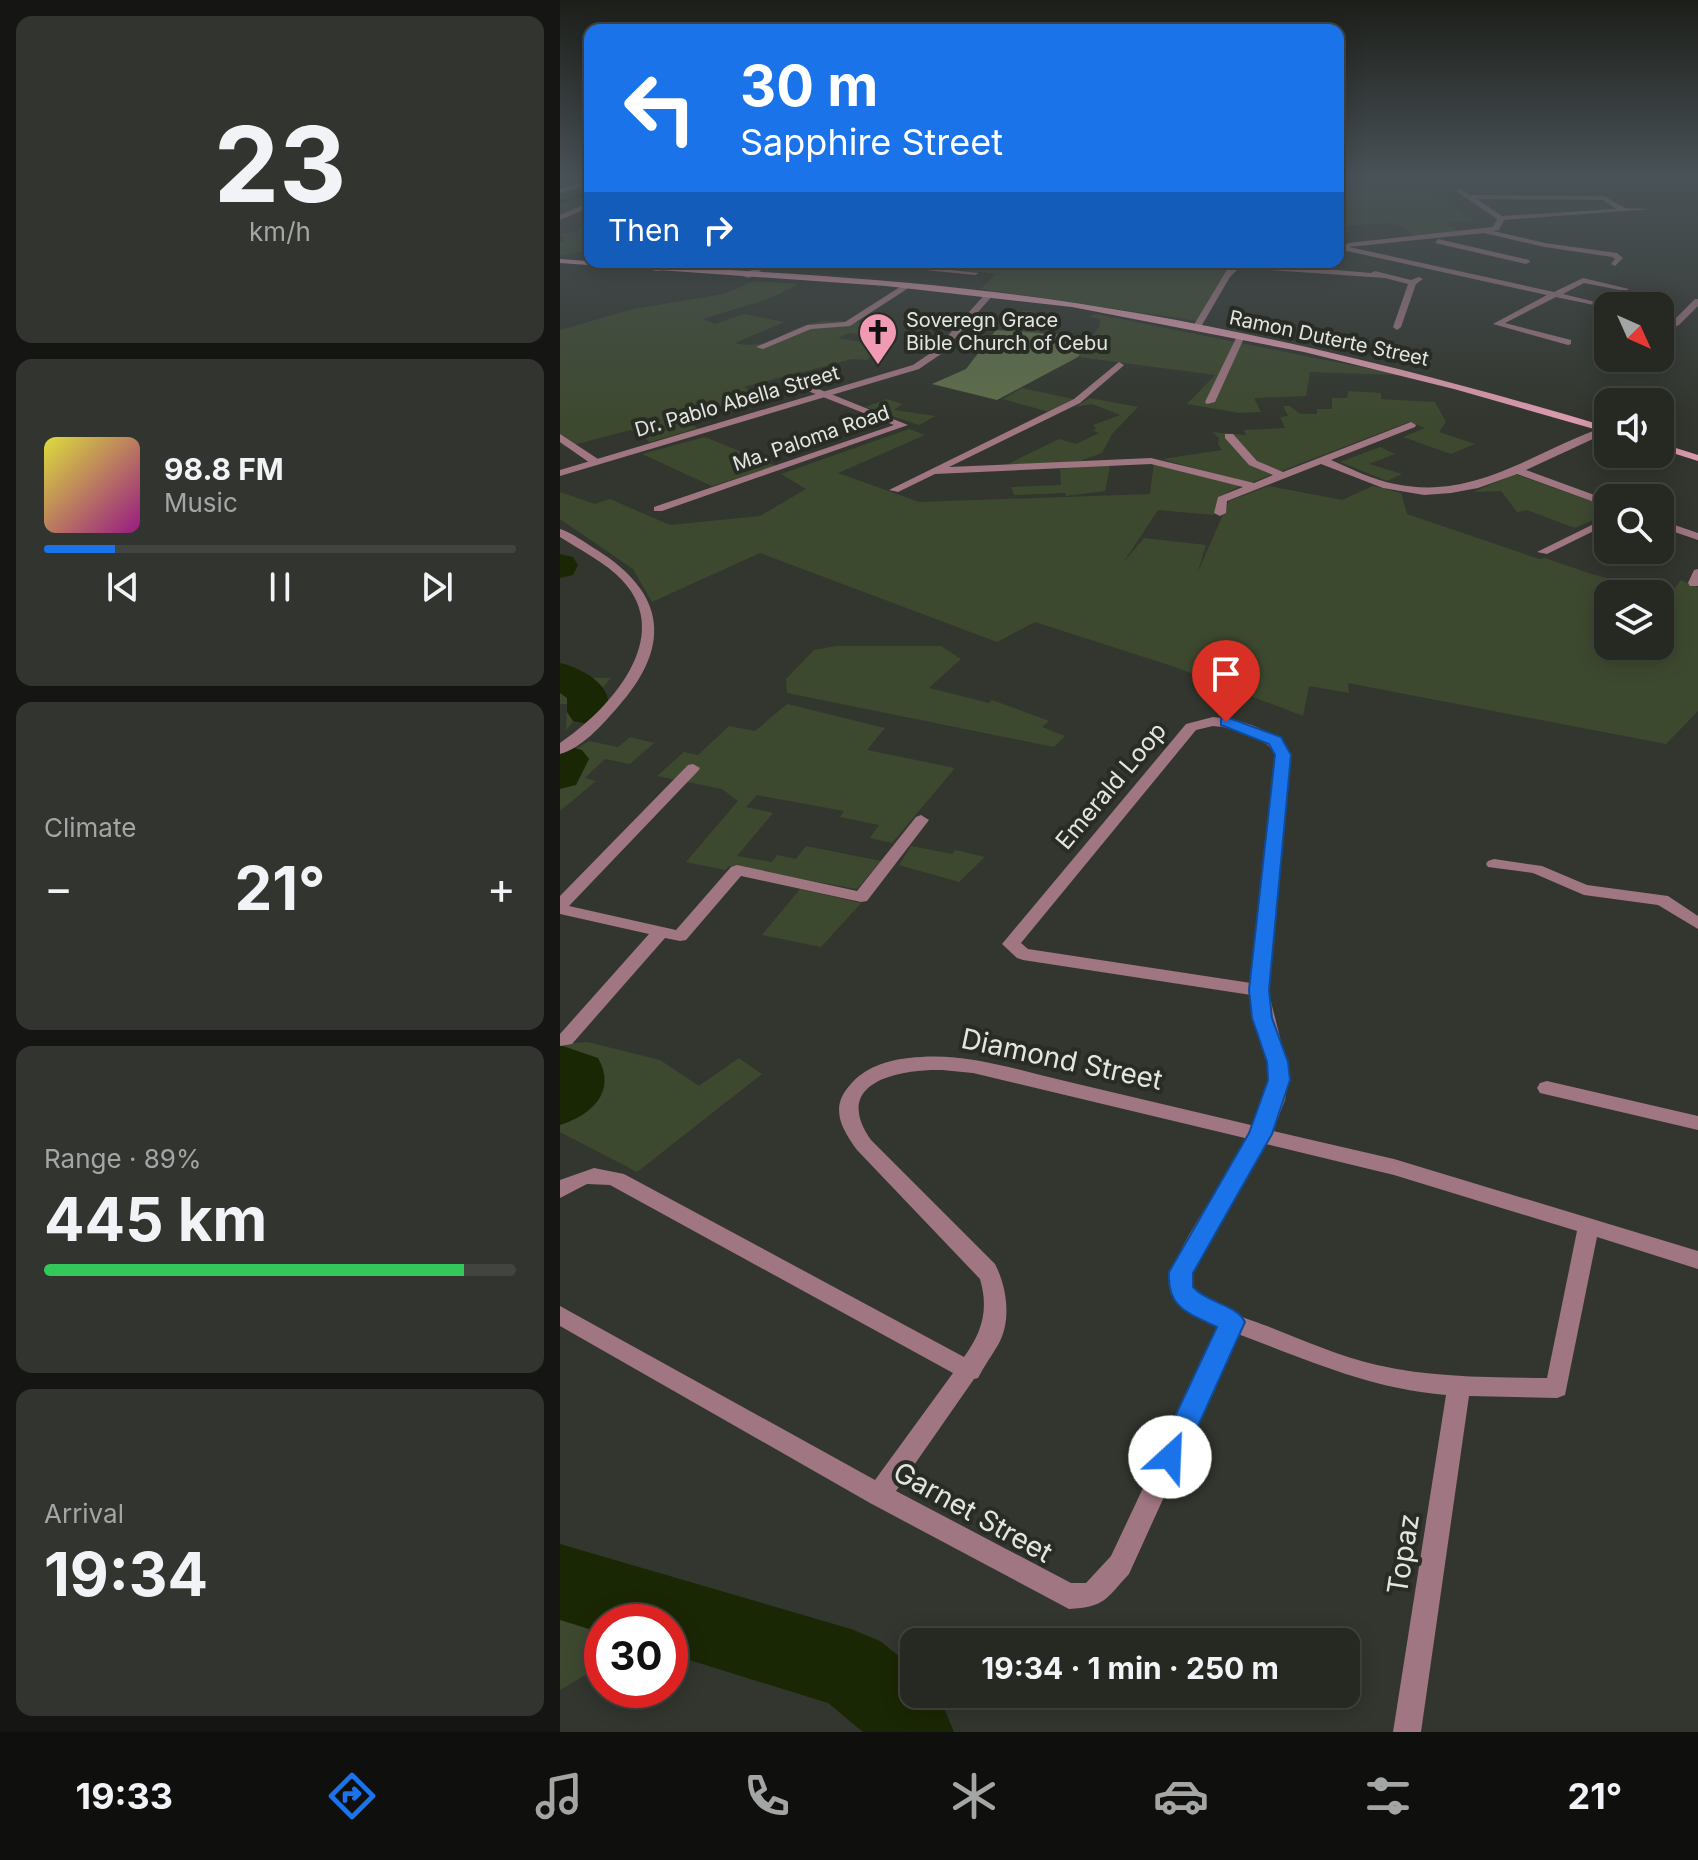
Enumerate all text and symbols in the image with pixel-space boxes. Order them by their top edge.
text: 30 m [740,52,878,120]
icon: left [608,56,712,160]
text: 23 [214,101,346,227]
text: Sapphire Street [740,120,1003,164]
icon: right [696,208,740,252]
text: Then [608,212,680,248]
text: km/h [249,216,311,247]
north arrow [1594,292,1674,372]
map controls [1594,292,1674,660]
street label: Ramon Duterte Street [1227,305,1431,371]
place label: Soveregn Grace Bible Church of Cebu [906,308,1108,355]
church icon: Soveregn Grace Bible Church of Cebu [857,311,899,366]
street label: Dr. Pablo Abella Street [632,360,842,442]
button: sound [1594,388,1674,468]
street label: Ma. Paloma Road [729,400,893,476]
text: 98.8 FM [164,451,284,487]
button: search [1594,484,1674,564]
text: Music [164,487,238,518]
icon: previous [101,565,145,609]
icon: pause [258,565,302,609]
icon: next [415,565,459,609]
button: layers [1594,580,1674,660]
pin [1192,640,1260,722]
icon: arrive [1204,652,1248,696]
street label: Emerald Loop [1049,717,1172,855]
text: Climate [44,812,136,843]
text: 21° [234,852,326,924]
text: − [44,861,73,915]
text: + [487,861,516,915]
street label: Diamond Street [958,1021,1166,1097]
text: Range · 89% [44,1143,202,1174]
text: 445 km [44,1183,267,1255]
position arrow [1128,1415,1212,1499]
street label: Garnet Street [888,1454,1058,1570]
text: Arrival [44,1498,124,1529]
street label: Topaz [1380,1511,1426,1597]
text: 19:34 [44,1538,208,1610]
speed limit sign: 30 [584,1604,688,1708]
text: 19:34 · 1 min · 250 m [981,1650,1279,1686]
icon: directions [324,1768,380,1824]
icon: music [531,1768,587,1824]
icon: phone [739,1768,795,1824]
icon: climate [946,1768,1002,1824]
icon: car [1153,1768,1209,1824]
icon: filters [1360,1768,1416,1824]
text: 19:33 [76,1774,173,1818]
text: 21° [1568,1774,1622,1818]

